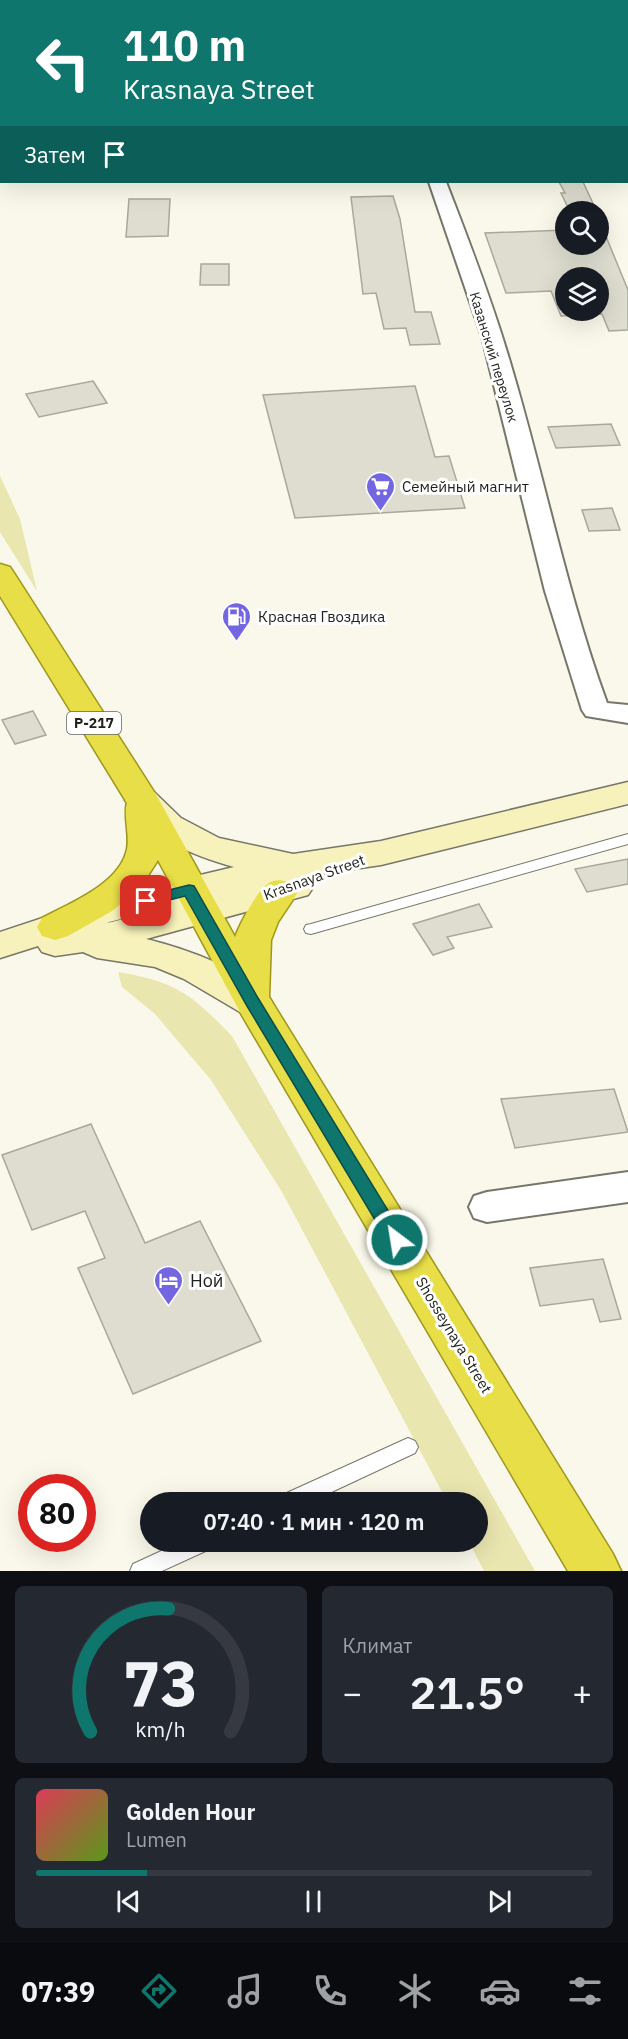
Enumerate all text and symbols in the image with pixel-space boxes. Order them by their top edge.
text: 110 m [123,18,246,73]
icon: left [24,24,102,102]
text: Krasnaya Street [123,71,315,106]
icon: arrive [98,138,131,171]
text: Затем [24,140,86,169]
map controls [555,201,609,321]
button: search [555,201,609,255]
button: layers [555,267,609,321]
street label: Казанский переулок [466,290,523,425]
supermarket icon: Семейный магнит [365,470,397,512]
place label: Семейный магнит [402,477,529,496]
fuel station icon: Красная Гвоздика [221,600,253,642]
place label: Красная Гвоздика [258,607,385,626]
road number: Р-217 [67,712,121,734]
street label: Krasnaya Street [261,850,367,904]
pin [120,875,171,926]
icon: arrive [129,884,162,917]
position arrow [365,1208,429,1272]
hotel icon: Ной [153,1264,185,1306]
place label: Ной [190,1269,223,1292]
street label: Shosseynaya Street [412,1273,496,1397]
speed limit sign: 80 [18,1474,96,1552]
text: 07:40 · 1 мин · 120 m [203,1507,425,1536]
text: Климат [343,1632,413,1659]
text: 73 [123,1642,198,1723]
text: 21.5° [409,1663,525,1721]
text: − [343,1671,362,1714]
text: + [572,1671,592,1714]
text: km/h [136,1715,186,1743]
text: Golden Hour [126,1797,255,1826]
text: Lumen [126,1826,187,1853]
icon: previous [112,1885,145,1918]
icon: pause [297,1885,330,1918]
icon: next [483,1885,516,1918]
icon: directions [138,1970,180,2012]
icon: music [224,1970,266,2012]
icon: phone [309,1970,351,2012]
icon: climate [394,1970,436,2012]
icon: car [479,1970,521,2012]
icon: filters [564,1970,606,2012]
text: 07:39 [22,1974,95,2009]

